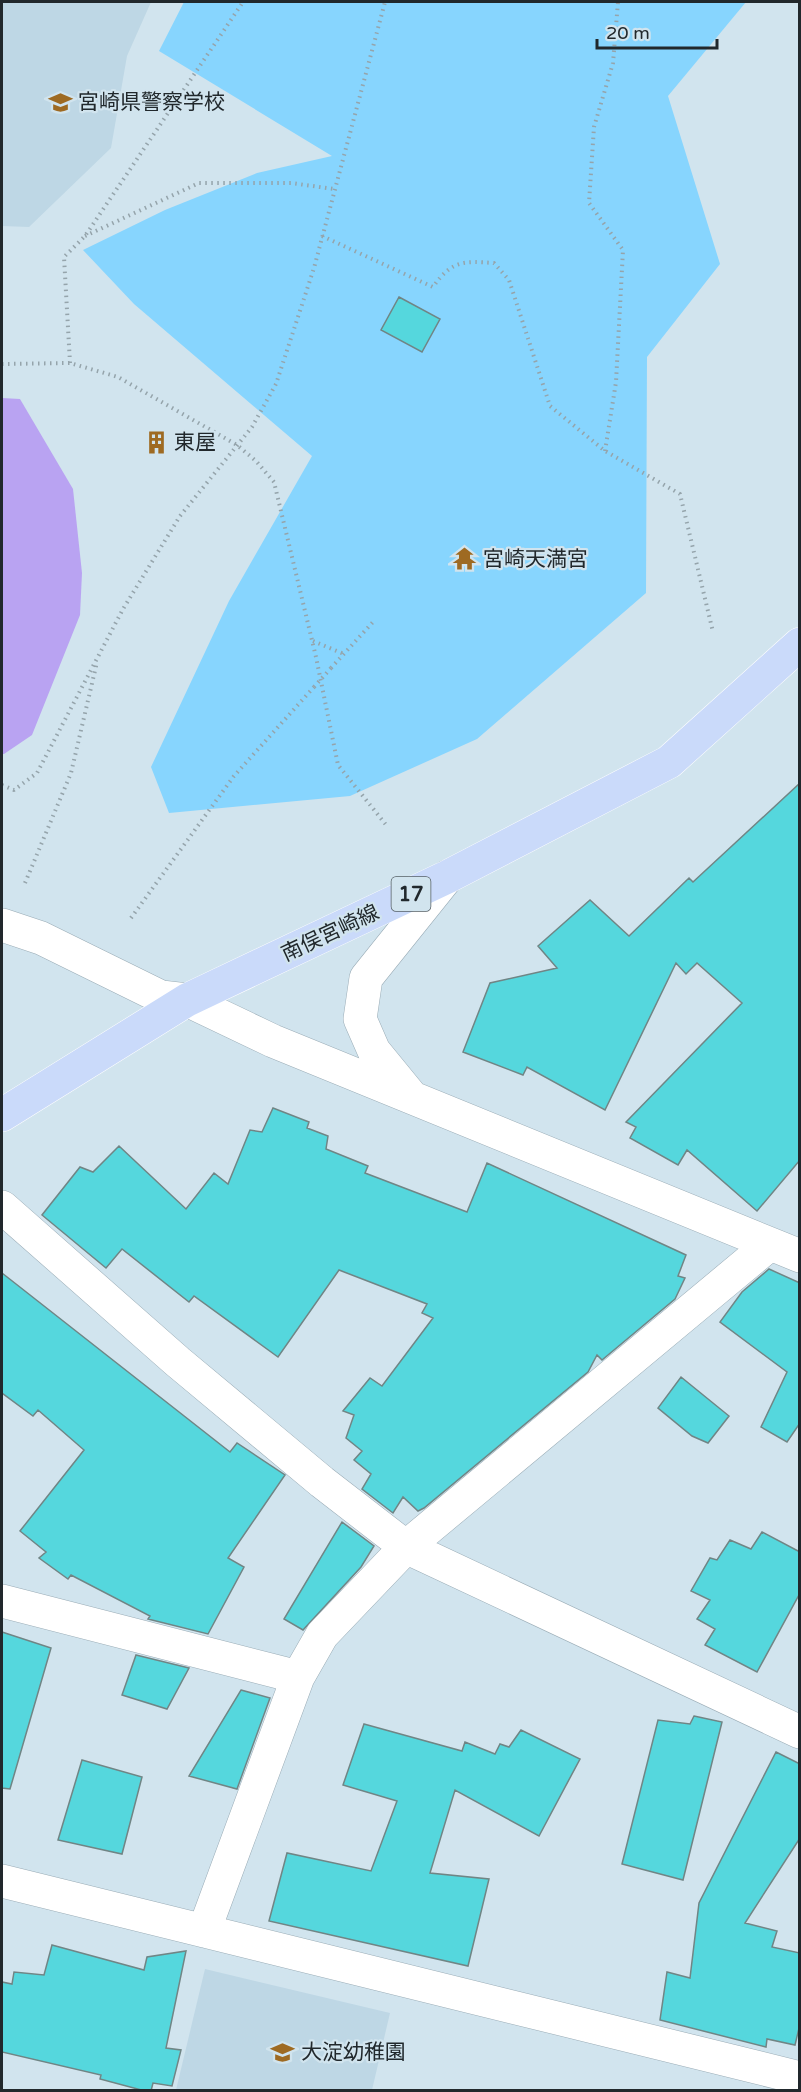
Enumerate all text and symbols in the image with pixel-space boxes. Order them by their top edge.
scale bar [597,12,717,50]
text: 20 m [606,22,650,44]
school or university icon: 宮崎県警察学校 [47,89,73,115]
place label: 宮崎県警察学校 [78,90,225,115]
building icon: 東屋 [143,429,169,455]
place label: 東屋 [174,430,216,455]
temple icon: 宮崎天満宮 [452,546,478,572]
place label: 宮崎天満宮 [483,547,588,572]
road number: 17 [392,877,430,911]
street label: 南俣宮崎線 [277,900,383,967]
school or university icon: 大淀幼稚園 [270,2039,296,2065]
place label: 大淀幼稚園 [301,2040,406,2065]

